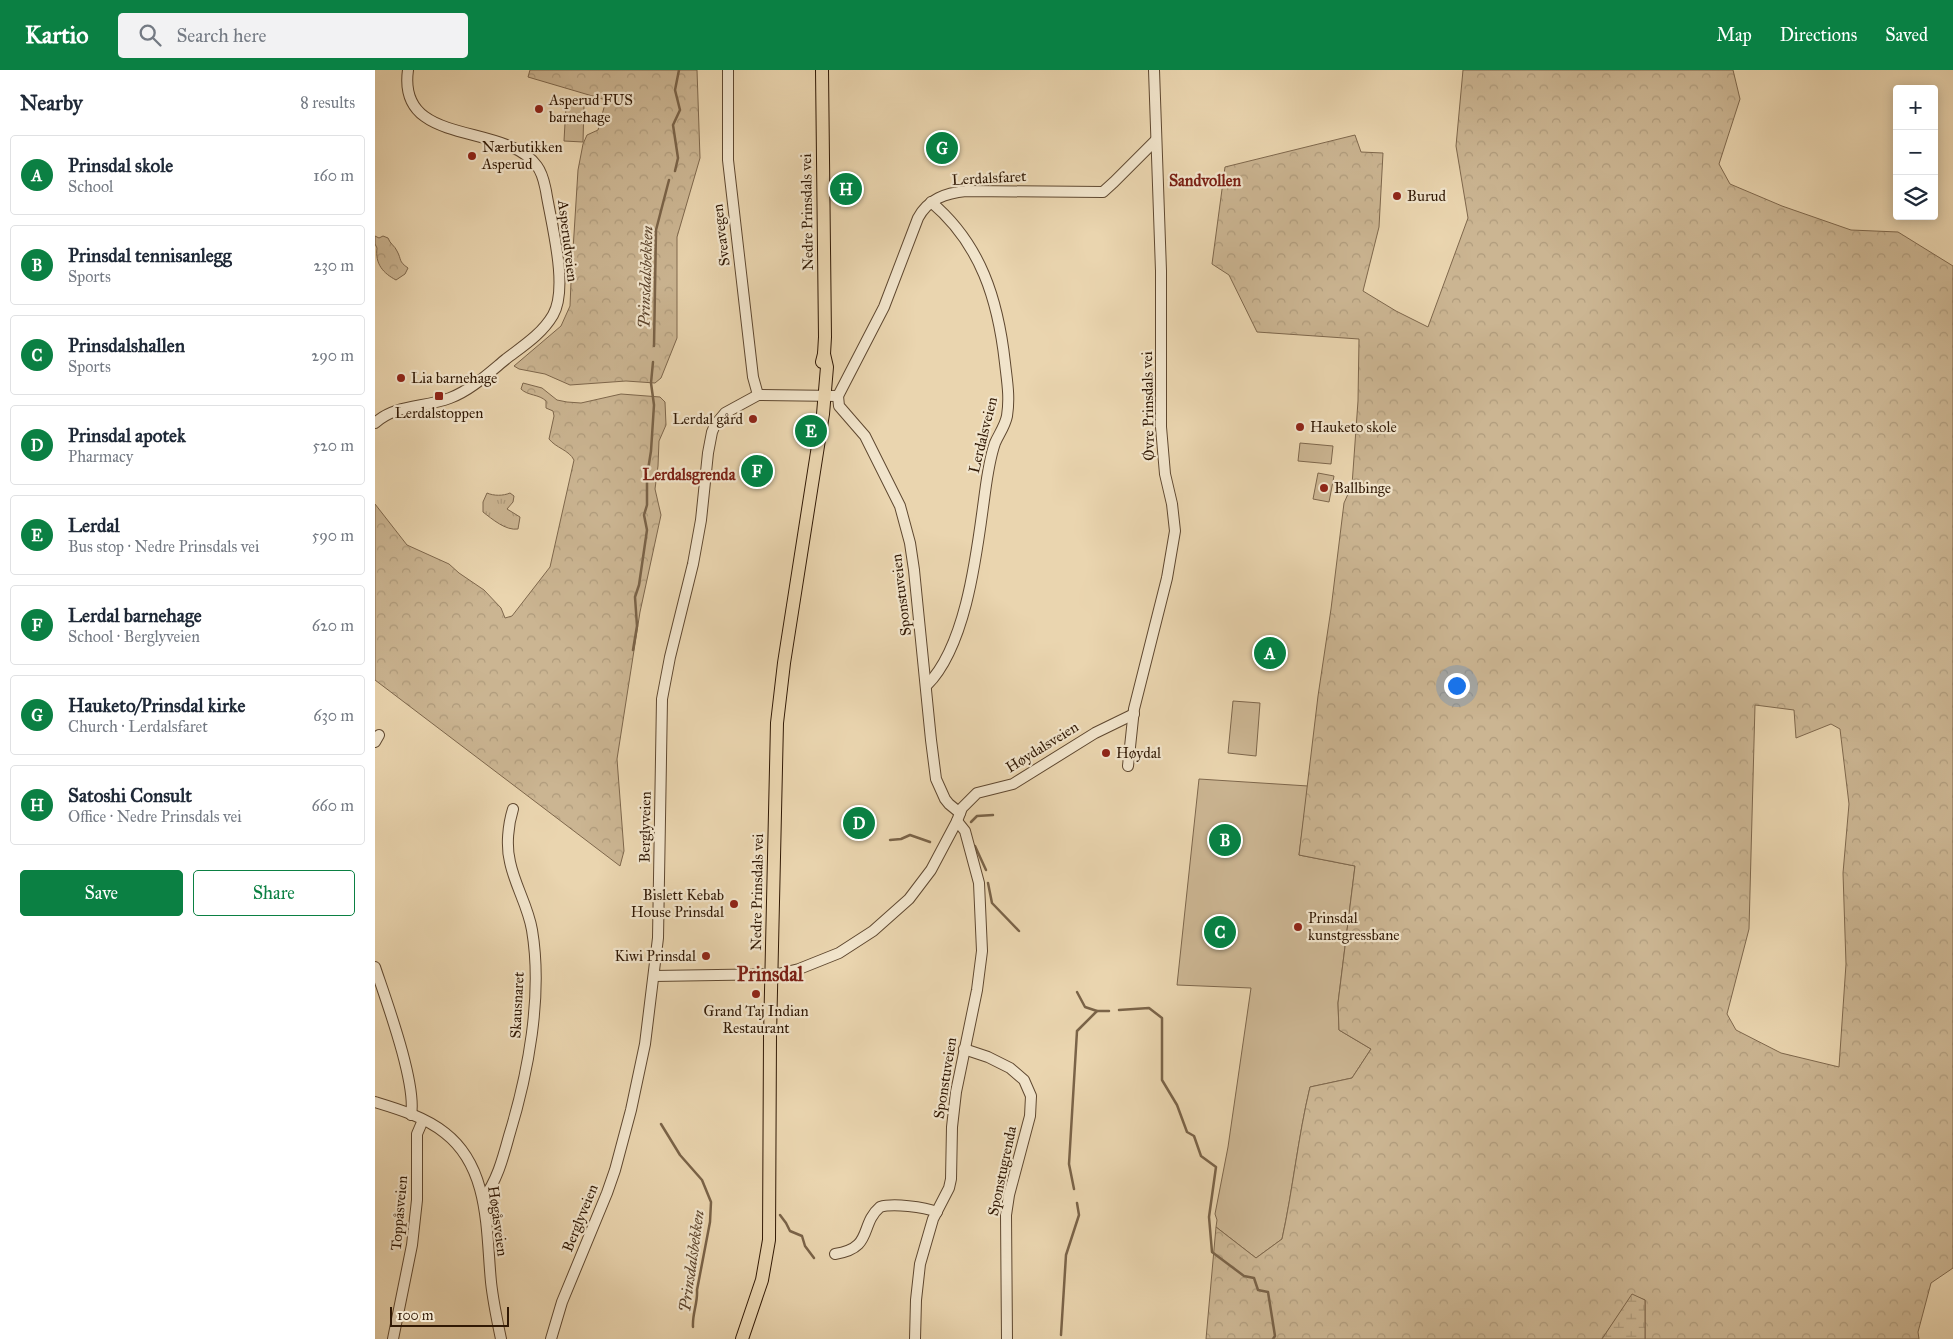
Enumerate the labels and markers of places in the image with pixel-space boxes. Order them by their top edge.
place label: Asperud FUS barnehage [548,91,633,126]
marker: Asperud FUS barnehage [533,103,545,115]
pin: G [926,129,958,167]
place label: Nærbutikken Asperud [481,138,563,173]
marker: Nærbutikken Asperud [466,150,478,162]
pin: H [830,170,862,208]
place label: Burud [1407,187,1447,205]
marker: Burud [1391,190,1403,202]
place label: Lia barnehage [411,369,497,387]
marker: Lia barnehage [395,372,407,384]
marker: Lerdalstoppen [433,390,445,402]
place label: Lerdalstoppen [395,404,483,422]
place label: Lerdal gård [673,410,743,428]
pin: E [795,412,827,450]
marker: Lerdal gård [747,413,759,425]
place label: Hauketo skole [1310,418,1397,436]
marker: Hauketo skole [1294,421,1306,433]
pin: F [741,452,773,490]
place label: Ballbinge [1334,479,1391,497]
marker: Ballbinge [1318,482,1330,494]
pin: A [1254,634,1286,672]
place label: Høydal [1116,744,1162,762]
marker: Høydal [1100,747,1112,759]
pin: D [843,804,875,842]
pin: B [1209,821,1241,859]
place label: Bislett Kebab House Prinsdal [631,886,725,921]
marker: Bislett Kebab House Prinsdal [728,898,740,910]
place label: Prinsdal kunstgressbane [1308,909,1400,944]
pin: C [1204,913,1236,951]
marker: Prinsdal kunstgressbane [1292,921,1304,933]
place label: Kiwi Prinsdal [614,947,697,965]
marker: Kiwi Prinsdal [700,950,712,962]
marker: Grand Taj Indian Restaurant [750,988,762,1000]
place label: Grand Taj Indian Restaurant [703,1002,809,1037]

